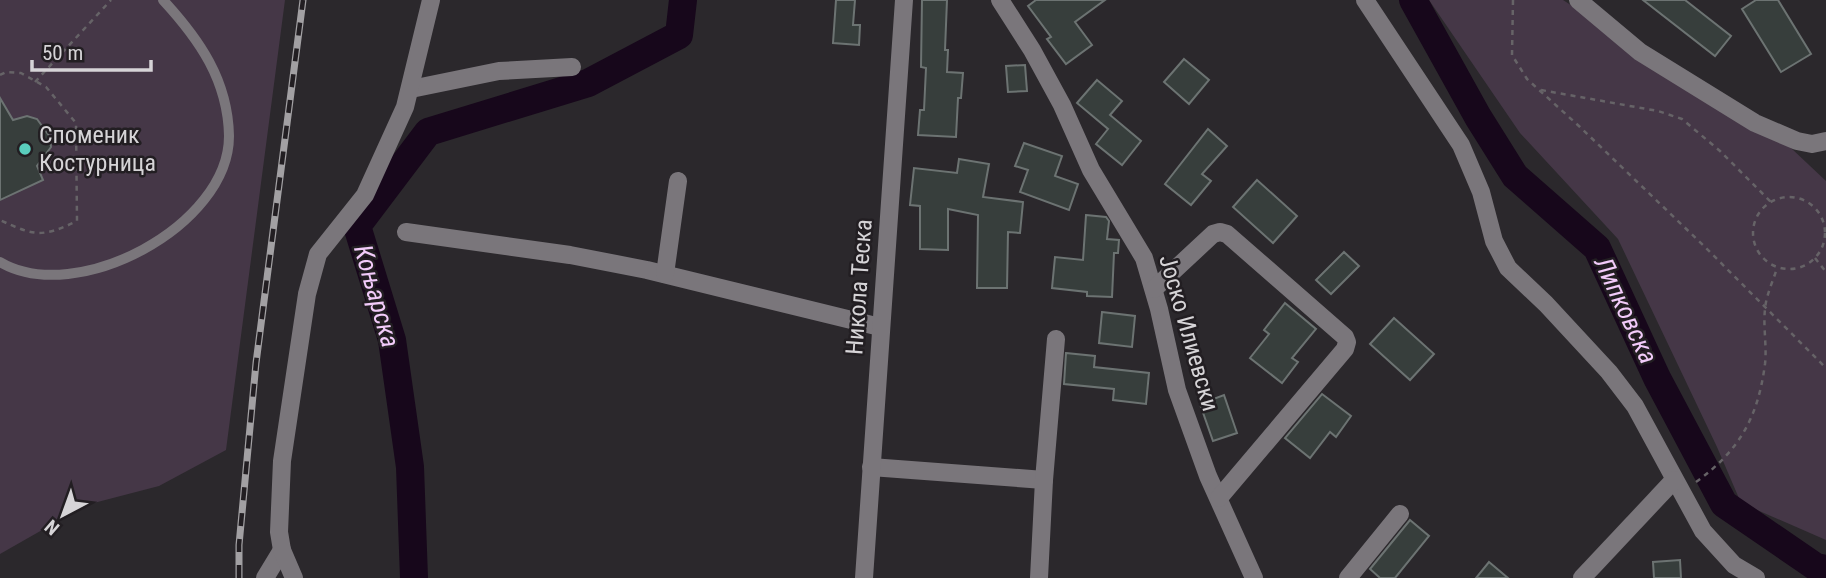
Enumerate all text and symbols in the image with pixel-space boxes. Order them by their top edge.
scale bar [32,28,150,72]
text: 50 m [42,41,83,65]
place label: Споменик Костурница [39,121,156,177]
marker: Споменик Костурница [17,141,33,157]
street label: Никола Теска [840,218,878,356]
water label: Коњарска [348,241,406,351]
water label: Липковска [1588,251,1664,368]
street label: Јоско Илиевски [1153,252,1225,414]
north arrow [28,480,98,550]
text: N [40,515,64,540]

